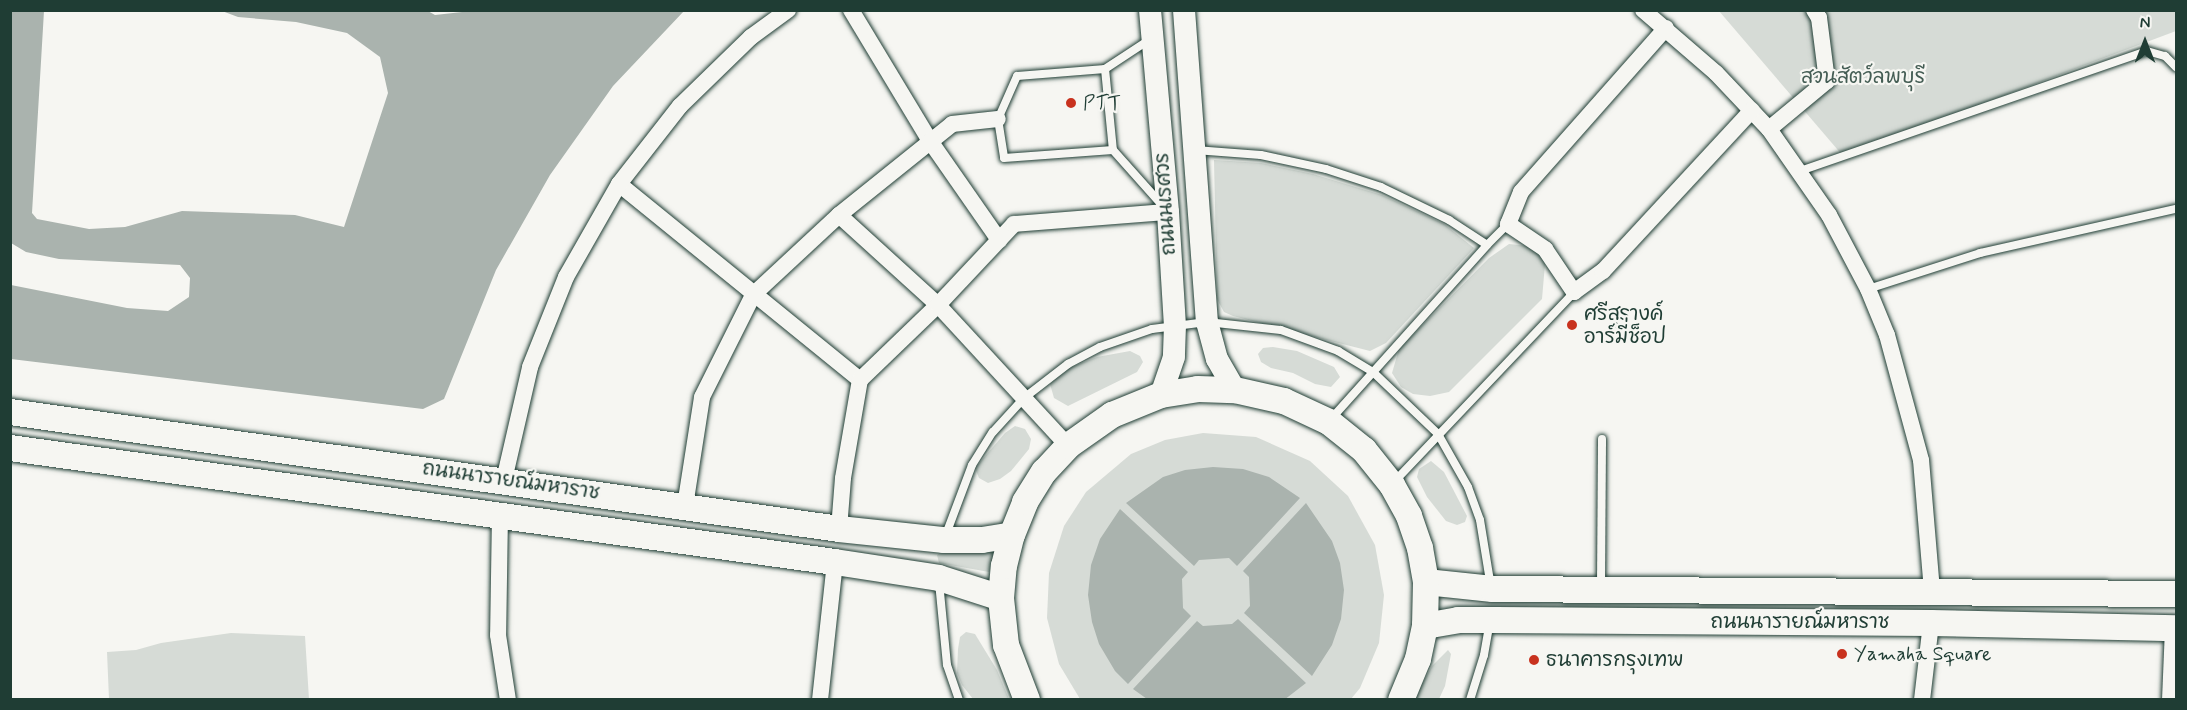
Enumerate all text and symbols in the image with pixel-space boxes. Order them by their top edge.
north arrow [2115,12,2175,72]
text: N [2140,13,2150,34]
park label: สวนสัตว์ลพบุรี [1801,65,1925,89]
place label: PTT [1083,91,1121,115]
marker: PTT [1064,96,1078,110]
street label: ถนนนเรศวร [1150,152,1182,256]
place label: ศรีสุรางค์ อาร์มี่ช็อป [1584,302,1666,349]
marker: ศรีสุรางค์ อาร์มี่ช็อป [1565,318,1579,332]
street label: ถนนนารายณ์มหาราช [421,457,601,505]
street label: ถนนนารายณ์มหาราช [1711,610,1889,634]
place label: Yamaha Square [1854,642,1991,666]
marker: Yamaha Square [1835,647,1849,661]
place label: ธนาคารกรุงเทพ [1546,648,1684,672]
marker: ธนาคารกรุงเทพ [1527,653,1541,667]

